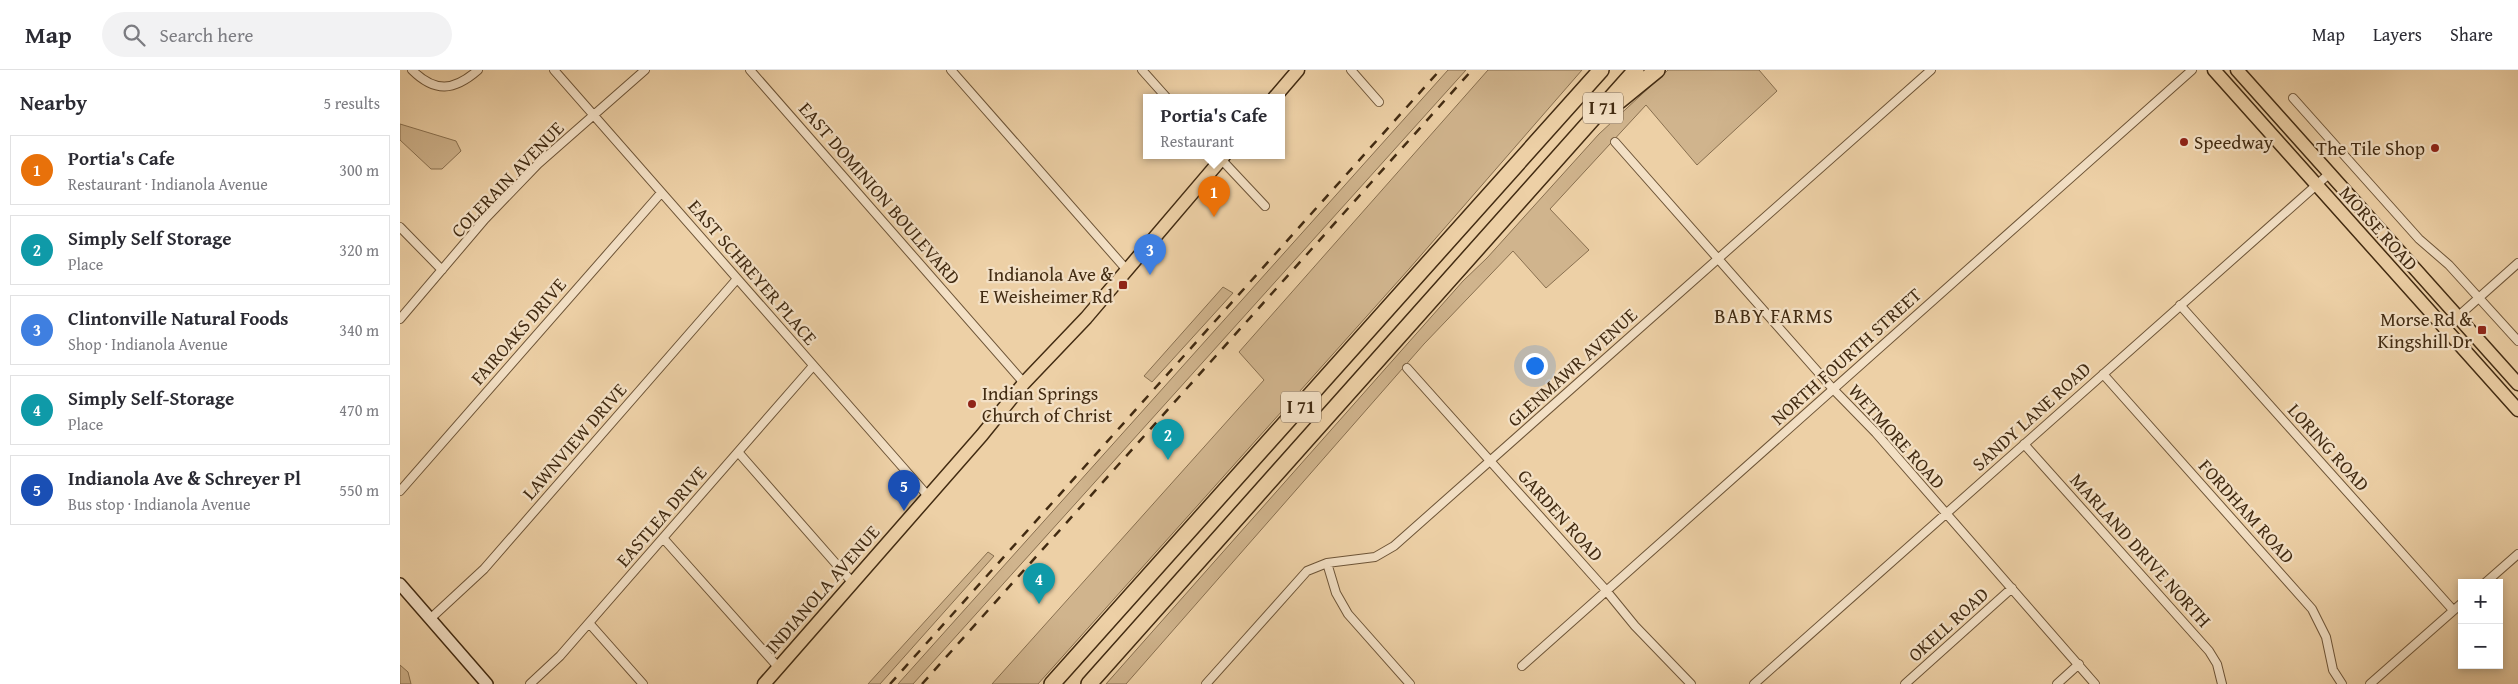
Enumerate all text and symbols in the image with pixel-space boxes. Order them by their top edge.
search box [102,12,452,57]
text: Map [25,17,72,52]
icon: search [120,21,148,49]
text: Search here [160,21,253,49]
text: Map [2312,21,2345,48]
text: Layers [2373,21,2422,48]
text: Share [2450,21,2493,48]
text: Nearby [20,87,87,118]
text: 5 results [323,91,380,115]
road number: I 71 [1583,92,1623,124]
popup [1143,94,1285,159]
street label: EAST DOMINION BOULEVARD [793,95,967,291]
text: Portia's Cafe [1161,101,1267,129]
street label: COLERAIN AVENUE [444,114,570,244]
place label: Speedway [2194,128,2274,156]
text: Restaurant [1161,129,1234,153]
place label: The Tile Shop [2316,134,2425,162]
marker: Speedway [2178,136,2190,148]
marker: The Tile Shop [2429,142,2441,154]
text: Portia's Cafe [68,144,175,172]
text: 1 [33,158,41,182]
text: 300 m [339,158,379,182]
text: Restaurant · Indianola Avenue [68,172,268,196]
pin: 1 [1198,176,1230,217]
street label: MORSE ROAD [2333,179,2425,277]
street label: EAST SCHREYER PLACE [682,193,824,351]
text: Simply Self Storage [68,224,232,252]
pin: 3 [1134,234,1166,275]
text: 2 [33,238,41,262]
text: 320 m [339,238,379,262]
text: Place [68,252,103,276]
place label: Indianola Ave & E Weisheimer Rd [980,260,1114,310]
street label: FAIROAKS DRIVE [464,271,573,391]
marker: Indianola Ave & E Weisheimer Rd [1117,279,1129,291]
street label: NORTH FOURTH STREET [1765,280,1928,431]
street label: GLENMAWR AVENUE [1501,301,1643,433]
district label: BABY FARMS [1714,301,1834,330]
text: Clintonville Natural Foods [68,304,288,332]
place label: Morse Rd & Kingshill Dr [2378,305,2472,355]
text: 3 [33,318,41,342]
text: 340 m [339,318,379,342]
marker: Morse Rd & Kingshill Dr [2476,324,2488,336]
text: Shop · Indianola Avenue [68,332,228,356]
your location [1522,353,1548,379]
street label: SANDY LANE ROAD [1965,355,2097,477]
street label: LAWNVIEW DRIVE [515,376,633,506]
street label: WETMORE ROAD [1842,377,1952,495]
place label: Indian Springs Church of Christ [982,379,1112,429]
text: Simply Self-Storage [68,384,234,412]
road number: I 71 [1281,392,1321,422]
street label: LORING ROAD [2282,397,2376,497]
text: 4 [33,398,41,422]
text: 470 m [339,398,379,422]
marker: Indian Springs Church of Christ [966,398,978,410]
text: Place [68,412,103,436]
pin: 2 [1152,419,1184,460]
street label: FORDHAM ROAD [2192,453,2302,569]
street label: EASTLEA DRIVE [609,459,713,573]
street label: GARDEN ROAD [1512,462,1610,568]
text: Indianola Ave & Schreyer Pl [68,464,301,492]
street label: MARLAND DRIVE NORTH [2064,467,2218,633]
pin: 5 [888,470,920,511]
text: 5 [33,478,41,502]
text: 550 m [339,478,379,502]
text: Bus stop · Indianola Avenue [68,492,251,516]
street label: INDIANOLA AVENUE [758,518,886,660]
pin: 4 [1023,563,1055,604]
map controls [2458,579,2503,669]
button: + [2458,579,2503,624]
street label: OKELL ROAD [1901,580,1995,668]
button: − [2458,624,2503,669]

